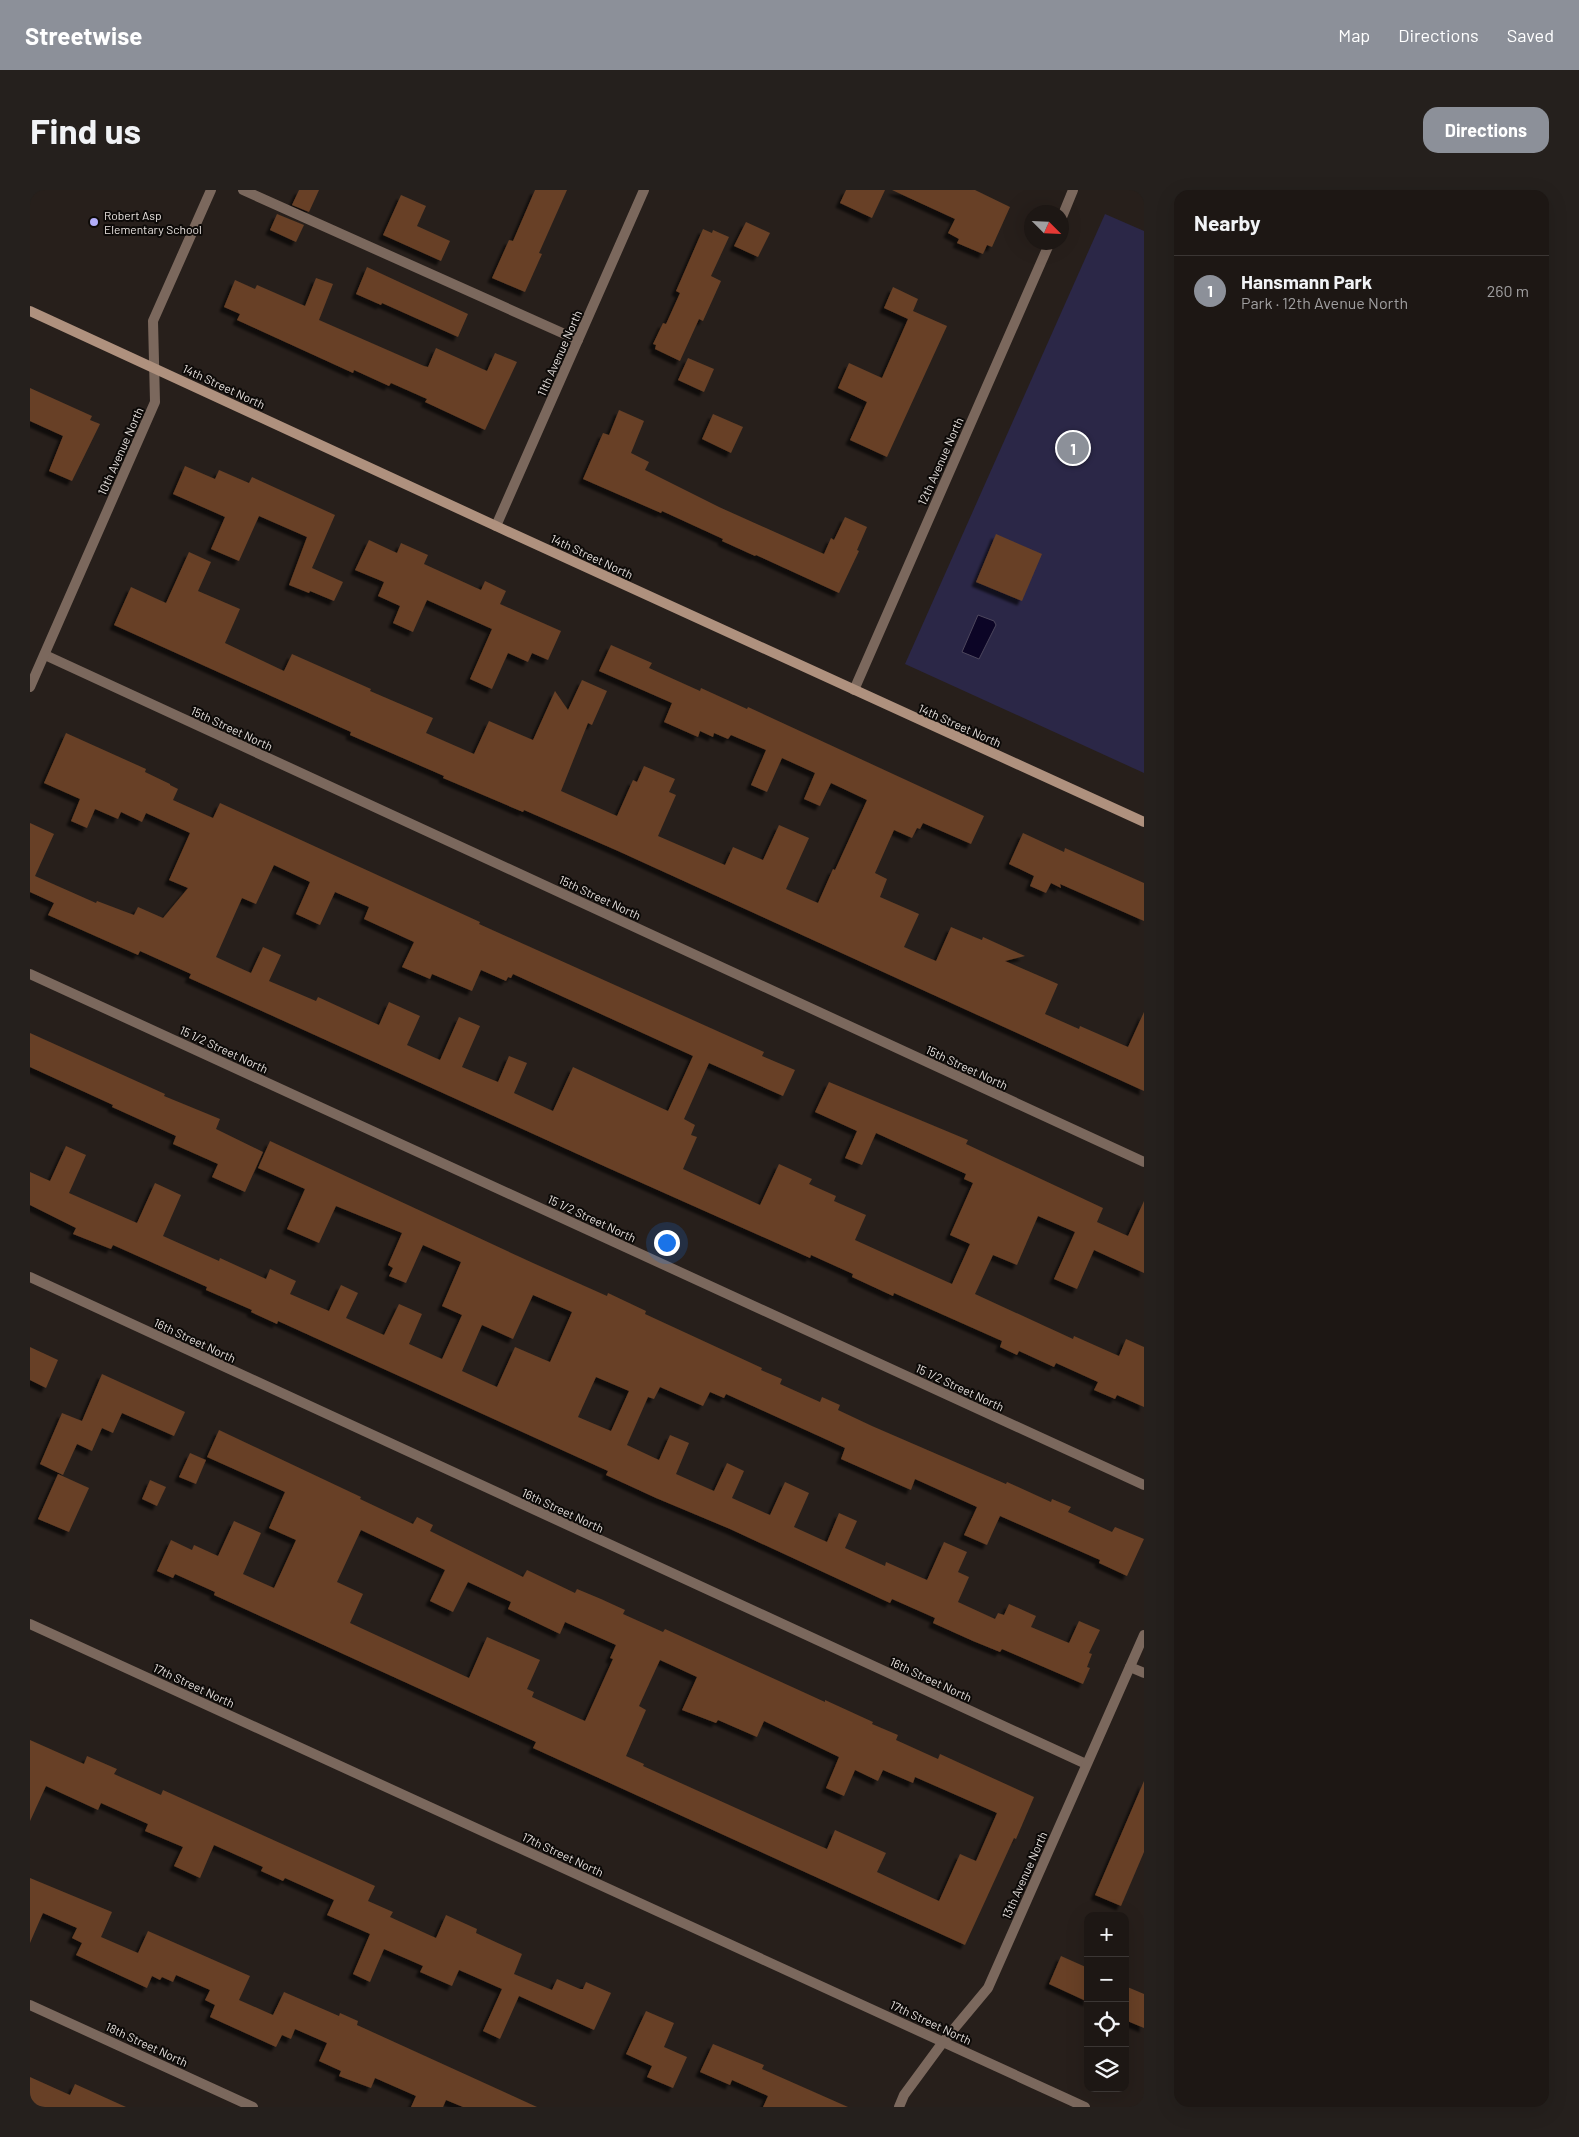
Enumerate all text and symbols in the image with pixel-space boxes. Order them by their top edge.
text: Streetwise [25,21,142,50]
text: Map [1338,24,1370,46]
text: Directions [1398,24,1479,46]
text: Saved [1507,24,1554,46]
button: Directions [1423,107,1549,153]
text: Find us [30,109,141,151]
north arrow [1024,205,1069,250]
place label: Robert Asp Elementary School [104,208,202,236]
text: Nearby [1194,210,1260,235]
marker: Robert Asp Elementary School [88,216,100,228]
text: Hansmann Park [1241,270,1372,293]
text: 1 [1207,281,1213,300]
text: 260 m [1487,281,1529,300]
text: Park · 12th Avenue North [1241,293,1408,312]
street label: 11th Avenue North [534,308,584,398]
street label: 14th Street North [181,361,267,411]
street label: 10th Avenue North [94,405,146,497]
street label: 12th Avenue North [914,415,966,507]
pin: 1 [1057,429,1089,467]
street label: 14th Street North [549,531,635,581]
street label: 14th Street North [916,700,1004,750]
street label: 15th Street North [189,703,275,753]
street label: 15th Street North [557,872,643,922]
street label: 15 1/2 Street North [178,1022,270,1076]
street label: 15th Street North [924,1042,1010,1092]
street label: 15 1/2 Street North [546,1191,638,1245]
your location [654,1230,680,1256]
street label: 16th Street North [152,1315,238,1365]
street label: 15 1/2 Street North [914,1360,1006,1414]
street label: 16th Street North [520,1485,606,1535]
street label: 16th Street North [888,1654,974,1704]
street label: 17th Street North [151,1660,237,1710]
street label: 17th Street North [520,1829,606,1879]
street label: 13th Avenue North [998,1829,1050,1921]
map controls [1084,1912,1129,2092]
button: + [1084,1912,1129,1957]
button: − [1084,1957,1129,2002]
street label: 17th Street North [888,1997,974,2047]
button: locate [1084,2002,1129,2047]
street label: 18th Street North [104,2019,190,2069]
button: layers [1084,2047,1129,2092]

